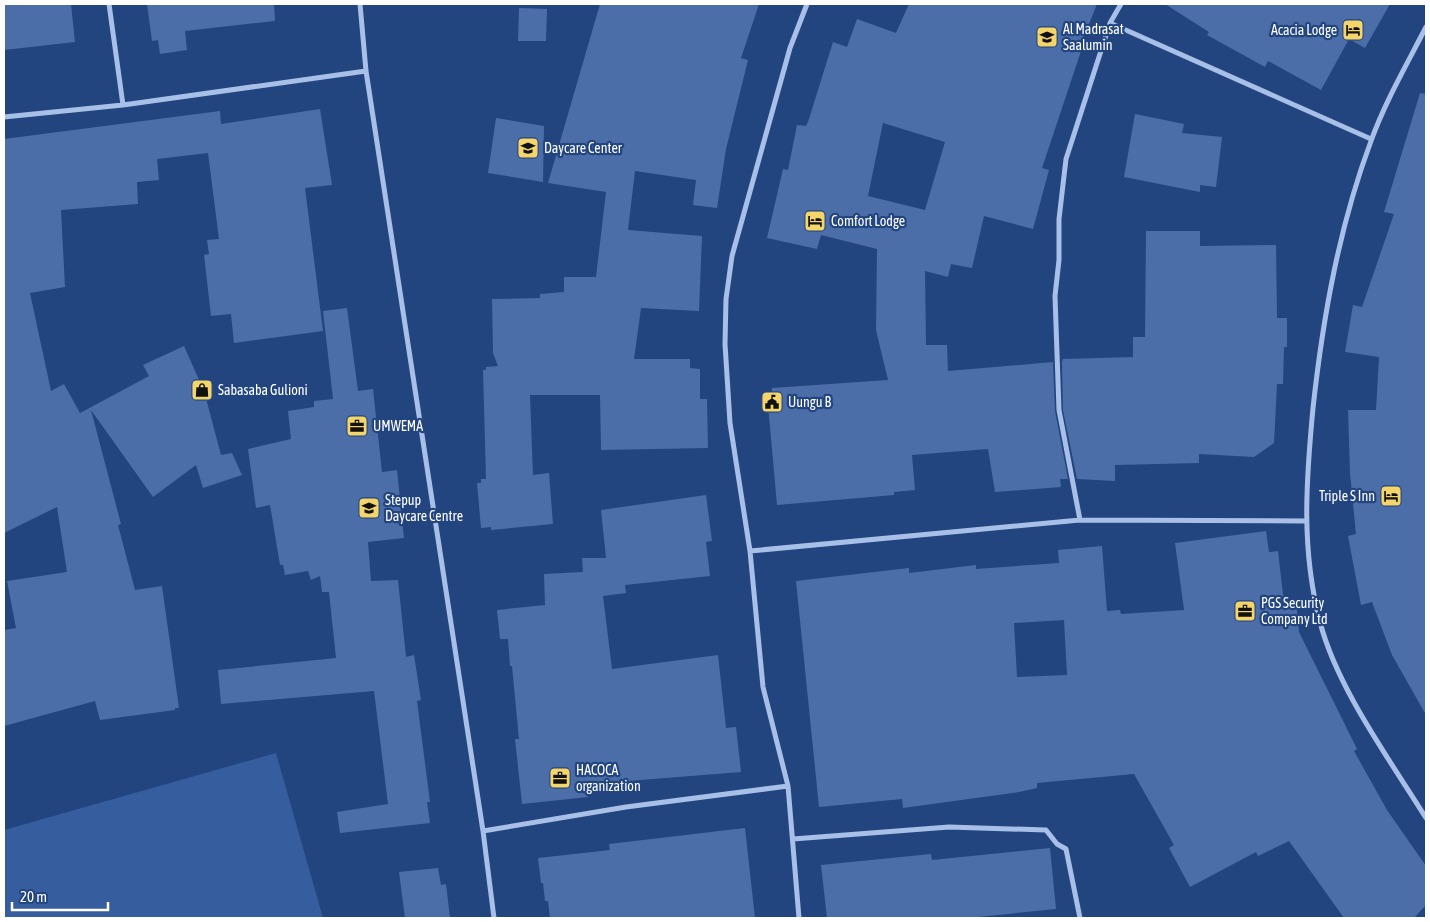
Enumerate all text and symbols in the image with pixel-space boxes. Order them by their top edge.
hotel icon: Acacia Lodge [1341,18,1365,42]
place label: Al Madrasat Saalumin [1063,21,1124,53]
place label: Acacia Lodge [1271,22,1337,38]
school or university icon: Al Madrasat Saalumin [1035,25,1059,49]
school or university icon: Daycare Center [516,136,540,160]
place label: Daycare Center [544,140,623,156]
hotel icon: Comfort Lodge [803,209,827,233]
place label: Comfort Lodge [831,213,905,229]
shop icon: Sabasaba Gulioni [190,378,214,402]
place label: Sabasaba Gulioni [218,382,308,398]
public building icon: Uungu B [760,390,784,414]
place label: Uungu B [788,394,832,410]
office icon: UMWEMA [345,414,369,438]
place label: UMWEMA [373,418,423,434]
hotel icon: Triple S Inn [1379,484,1403,508]
place label: Triple S Inn [1319,488,1375,504]
place label: Stepup Daycare Centre [385,492,463,524]
school or university icon: Stepup Daycare Centre [357,496,381,520]
place label: PGS Security Company Ltd [1261,595,1328,627]
office icon: PGS Security Company Ltd [1233,599,1257,623]
place label: HACOCA organization [576,762,641,794]
office icon: HACOCA organization [548,766,572,790]
scale bar [12,880,109,912]
text: 20 m [20,888,47,905]

